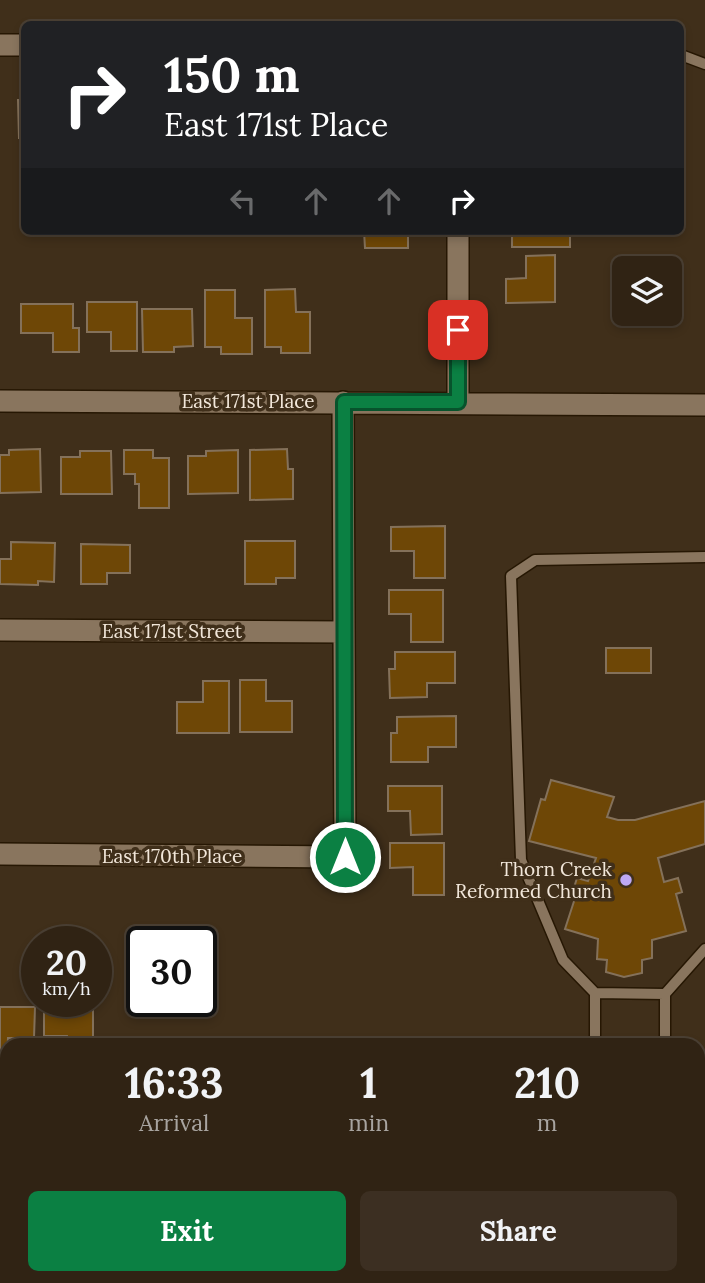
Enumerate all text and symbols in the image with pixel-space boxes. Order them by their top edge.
text: 150 m [164,43,300,105]
icon: right [49,49,140,140]
text: East 171st Place [164,104,388,145]
icon: left [224,182,262,220]
icon: ahead [297,182,335,220]
icon: ahead [370,182,408,220]
icon: right [443,182,481,220]
map controls [612,256,682,326]
button: layers [612,256,682,326]
pin [428,300,488,360]
icon: arrive [439,311,477,349]
street label: East 171st Place [181,389,315,413]
street label: East 171st Street [102,619,243,643]
position arrow [308,820,382,894]
street label: East 170th Place [102,844,242,868]
place label: Thorn Creek Reformed Church [455,857,613,903]
marker: Thorn Creek Reformed Church [618,872,634,888]
speed limit sign: 30 [126,926,217,1017]
text: 20 [46,940,87,985]
text: km/h [42,977,91,1000]
text: 16:33 [125,1056,224,1110]
text: 1 [360,1056,377,1110]
text: 210 [514,1056,580,1110]
text: Arrival [139,1108,209,1137]
text: min [348,1108,389,1137]
text: m [537,1108,557,1137]
button: Exit [28,1191,346,1271]
button: Share [360,1191,677,1271]

